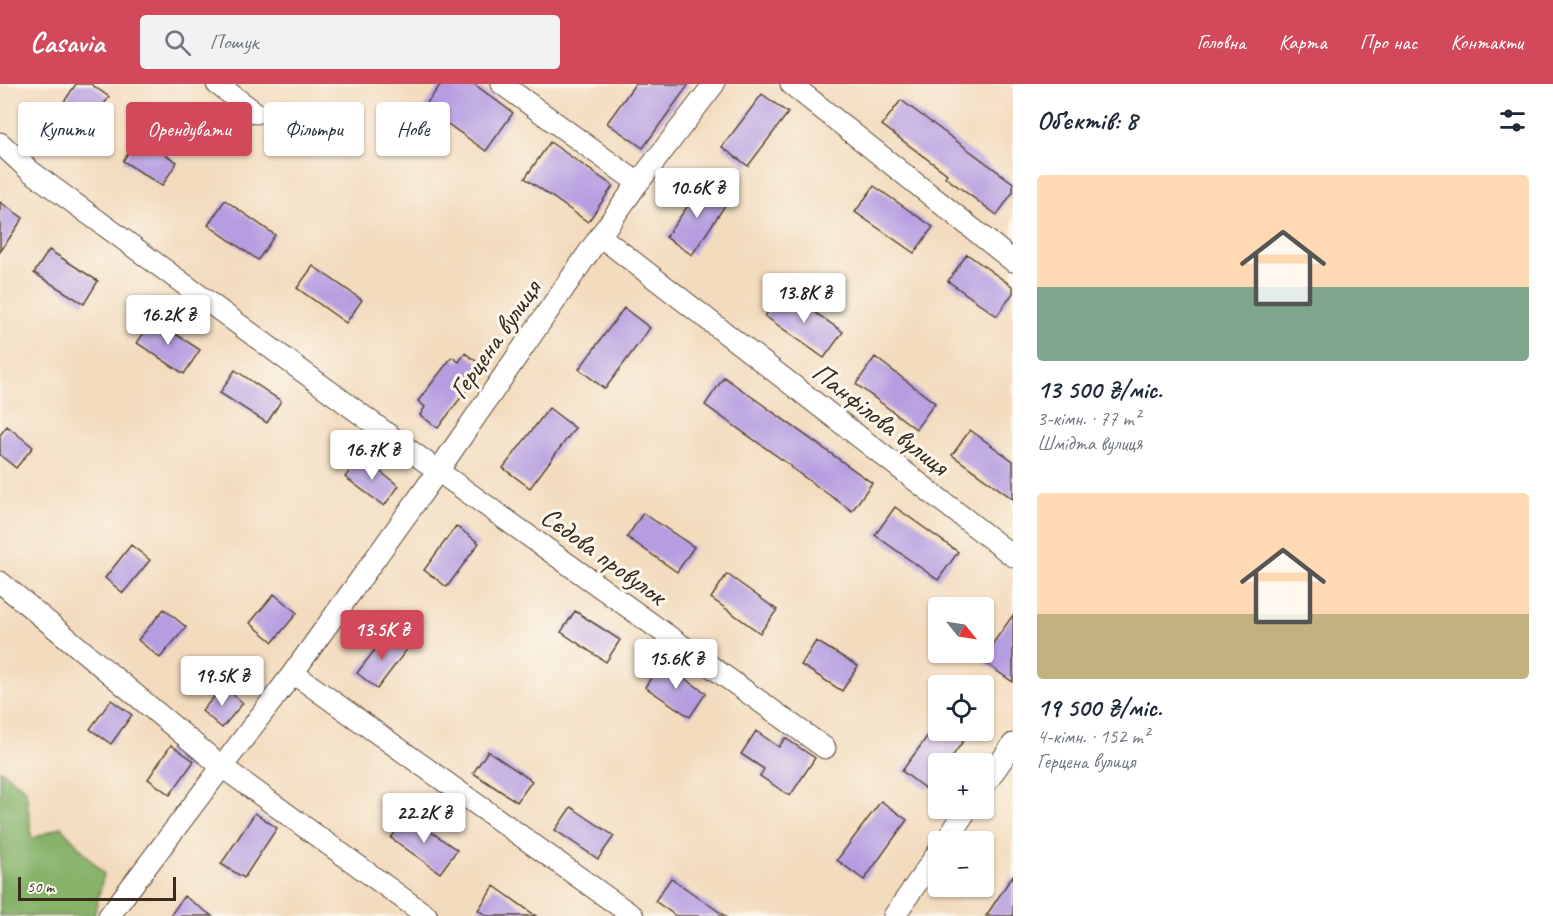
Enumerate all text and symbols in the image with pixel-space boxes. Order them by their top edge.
search box [140,15,560,69]
text: Casavia [30,25,104,60]
icon: search [161,26,194,59]
text: Пошук [209,28,258,56]
text: Головна [1197,29,1246,55]
text: Карта [1279,29,1327,55]
text: Про нас [1360,29,1417,55]
text: Контакти [1450,29,1523,55]
chip: Купити [18,102,114,156]
chip: Орендувати [126,102,252,156]
chip: Фільтри [264,102,364,156]
chip: Нове [376,102,450,156]
text: Об’єктів: 8 [1037,104,1137,137]
icon: filters [1496,104,1529,137]
pin: 10.6K ₴ [642,168,752,219]
text: 10.6K ₴ [669,175,725,200]
icon: home [1229,214,1337,322]
street label: Герцена вулиця [441,271,550,406]
pin: 13.8K ₴ [749,273,859,324]
text: 13.8K ₴ [776,280,832,305]
pin: 16.2K ₴ [113,295,223,346]
text: 16.2K ₴ [140,302,196,327]
street label: Панфілова вулиця [805,354,958,484]
text: 13 500 ₴/міс. [1037,373,1162,406]
text: 3-кімн. · 77 m² [1037,406,1140,431]
pin: 16.7K ₴ [317,430,427,481]
text: Шмідта вулиця [1037,431,1142,456]
text: 16.7K ₴ [344,437,400,462]
street label: Сєдова провулок [534,498,675,614]
icon: home [1229,532,1337,640]
north arrow [928,597,994,663]
map controls [928,597,994,897]
pin: 13.5K ₴ [327,610,437,661]
text: 13.5K ₴ [355,617,409,642]
pin: 15.6K ₴ [621,639,731,690]
text: 15.6K ₴ [648,646,704,671]
pin: 19.5K ₴ [167,656,277,707]
text: 19.5K ₴ [195,663,249,688]
button: locate [928,675,994,741]
text: 19 500 ₴/міс. [1037,691,1162,724]
text: 4-кімн. · 152 m² [1037,724,1149,749]
text: Герцена вулиця [1037,749,1135,774]
button: + [928,753,994,819]
pin: 22.2K ₴ [369,793,479,844]
text: 22.2K ₴ [396,800,452,825]
button: − [928,831,994,897]
scale bar [18,874,176,902]
text: 50 m [27,877,54,897]

